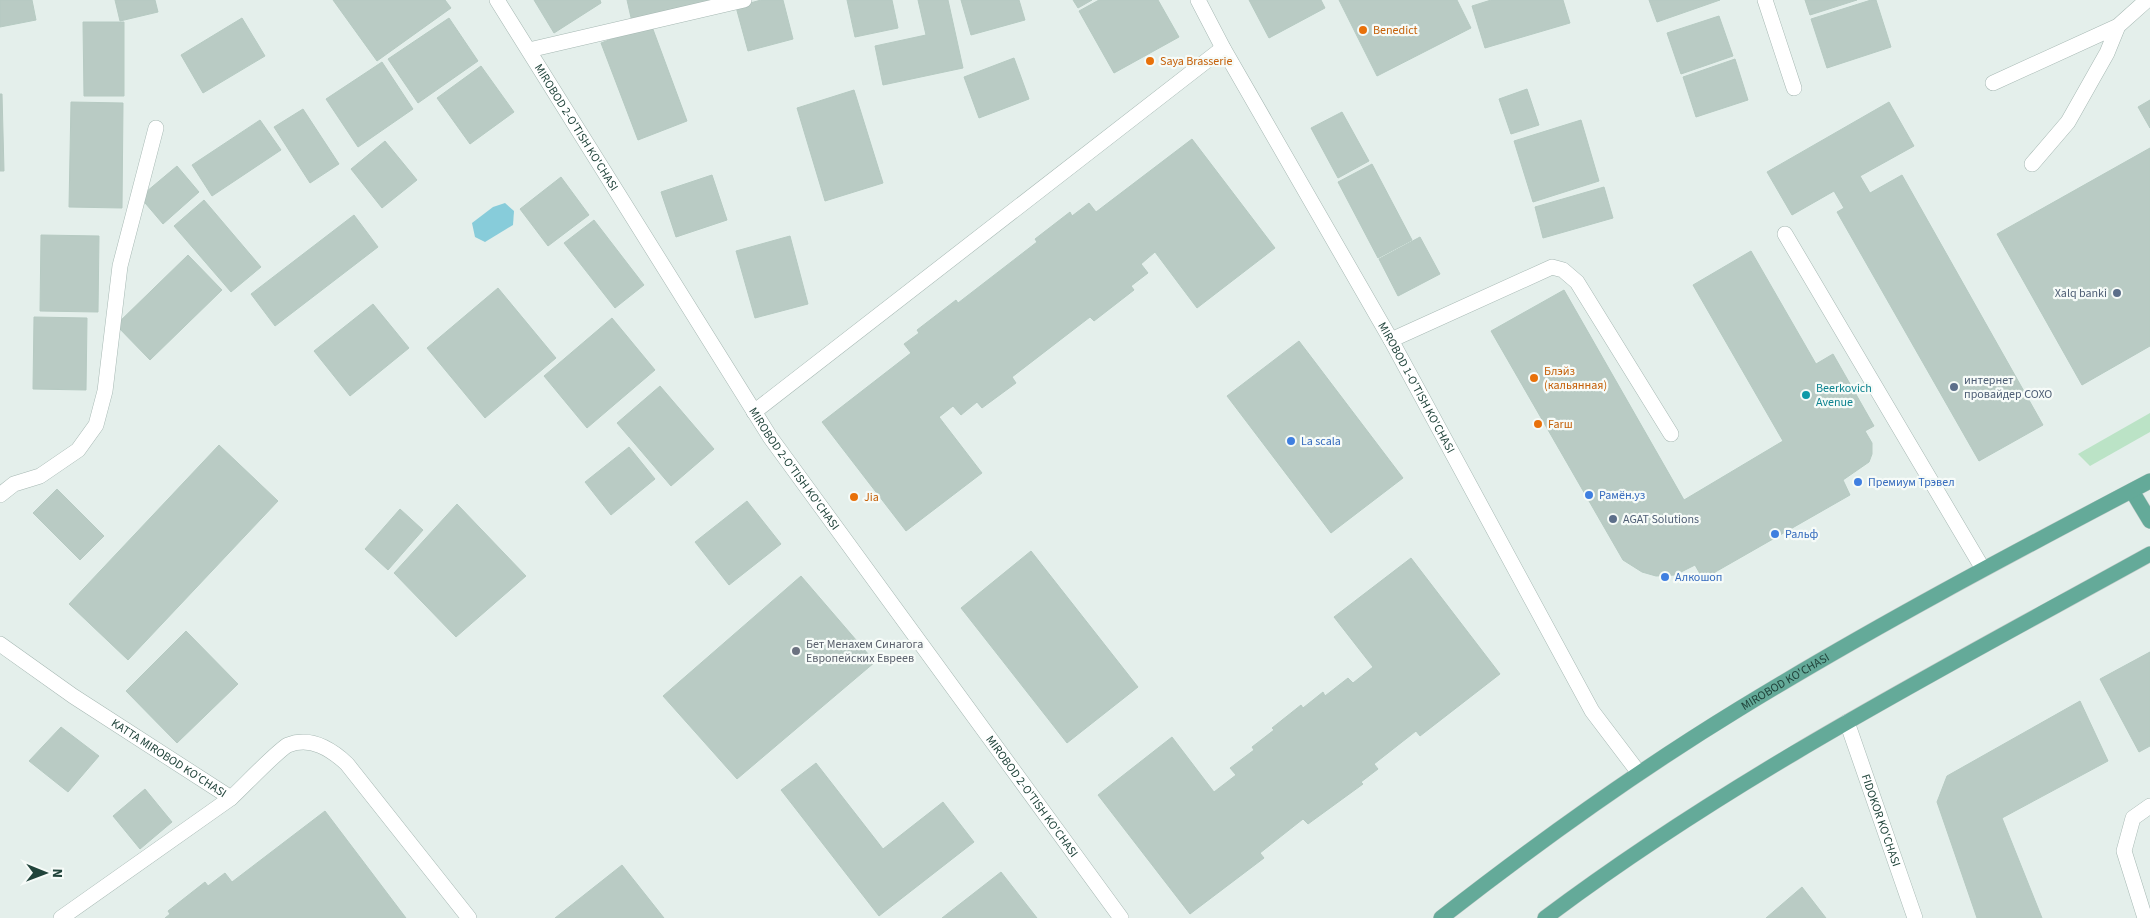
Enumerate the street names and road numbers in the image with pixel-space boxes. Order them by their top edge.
street label: MIROBOD 2-O'TISH KO'CHASI [530,61,622,194]
street label: MIROBOD 1-O'TISH KO'CHASI [1373,319,1459,456]
street label: MIROBOD 2-O'TISH KO'CHASI [744,404,843,534]
street label: MIROBOD KO'CHASI [1738,649,1833,715]
street label: KATTA MIROBOD KO'CHASI [108,715,230,802]
street label: MIROBOD 2-O'TISH KO'CHASI [982,732,1082,861]
street label: FIDOKOR KO'CHASI [1857,772,1905,869]

